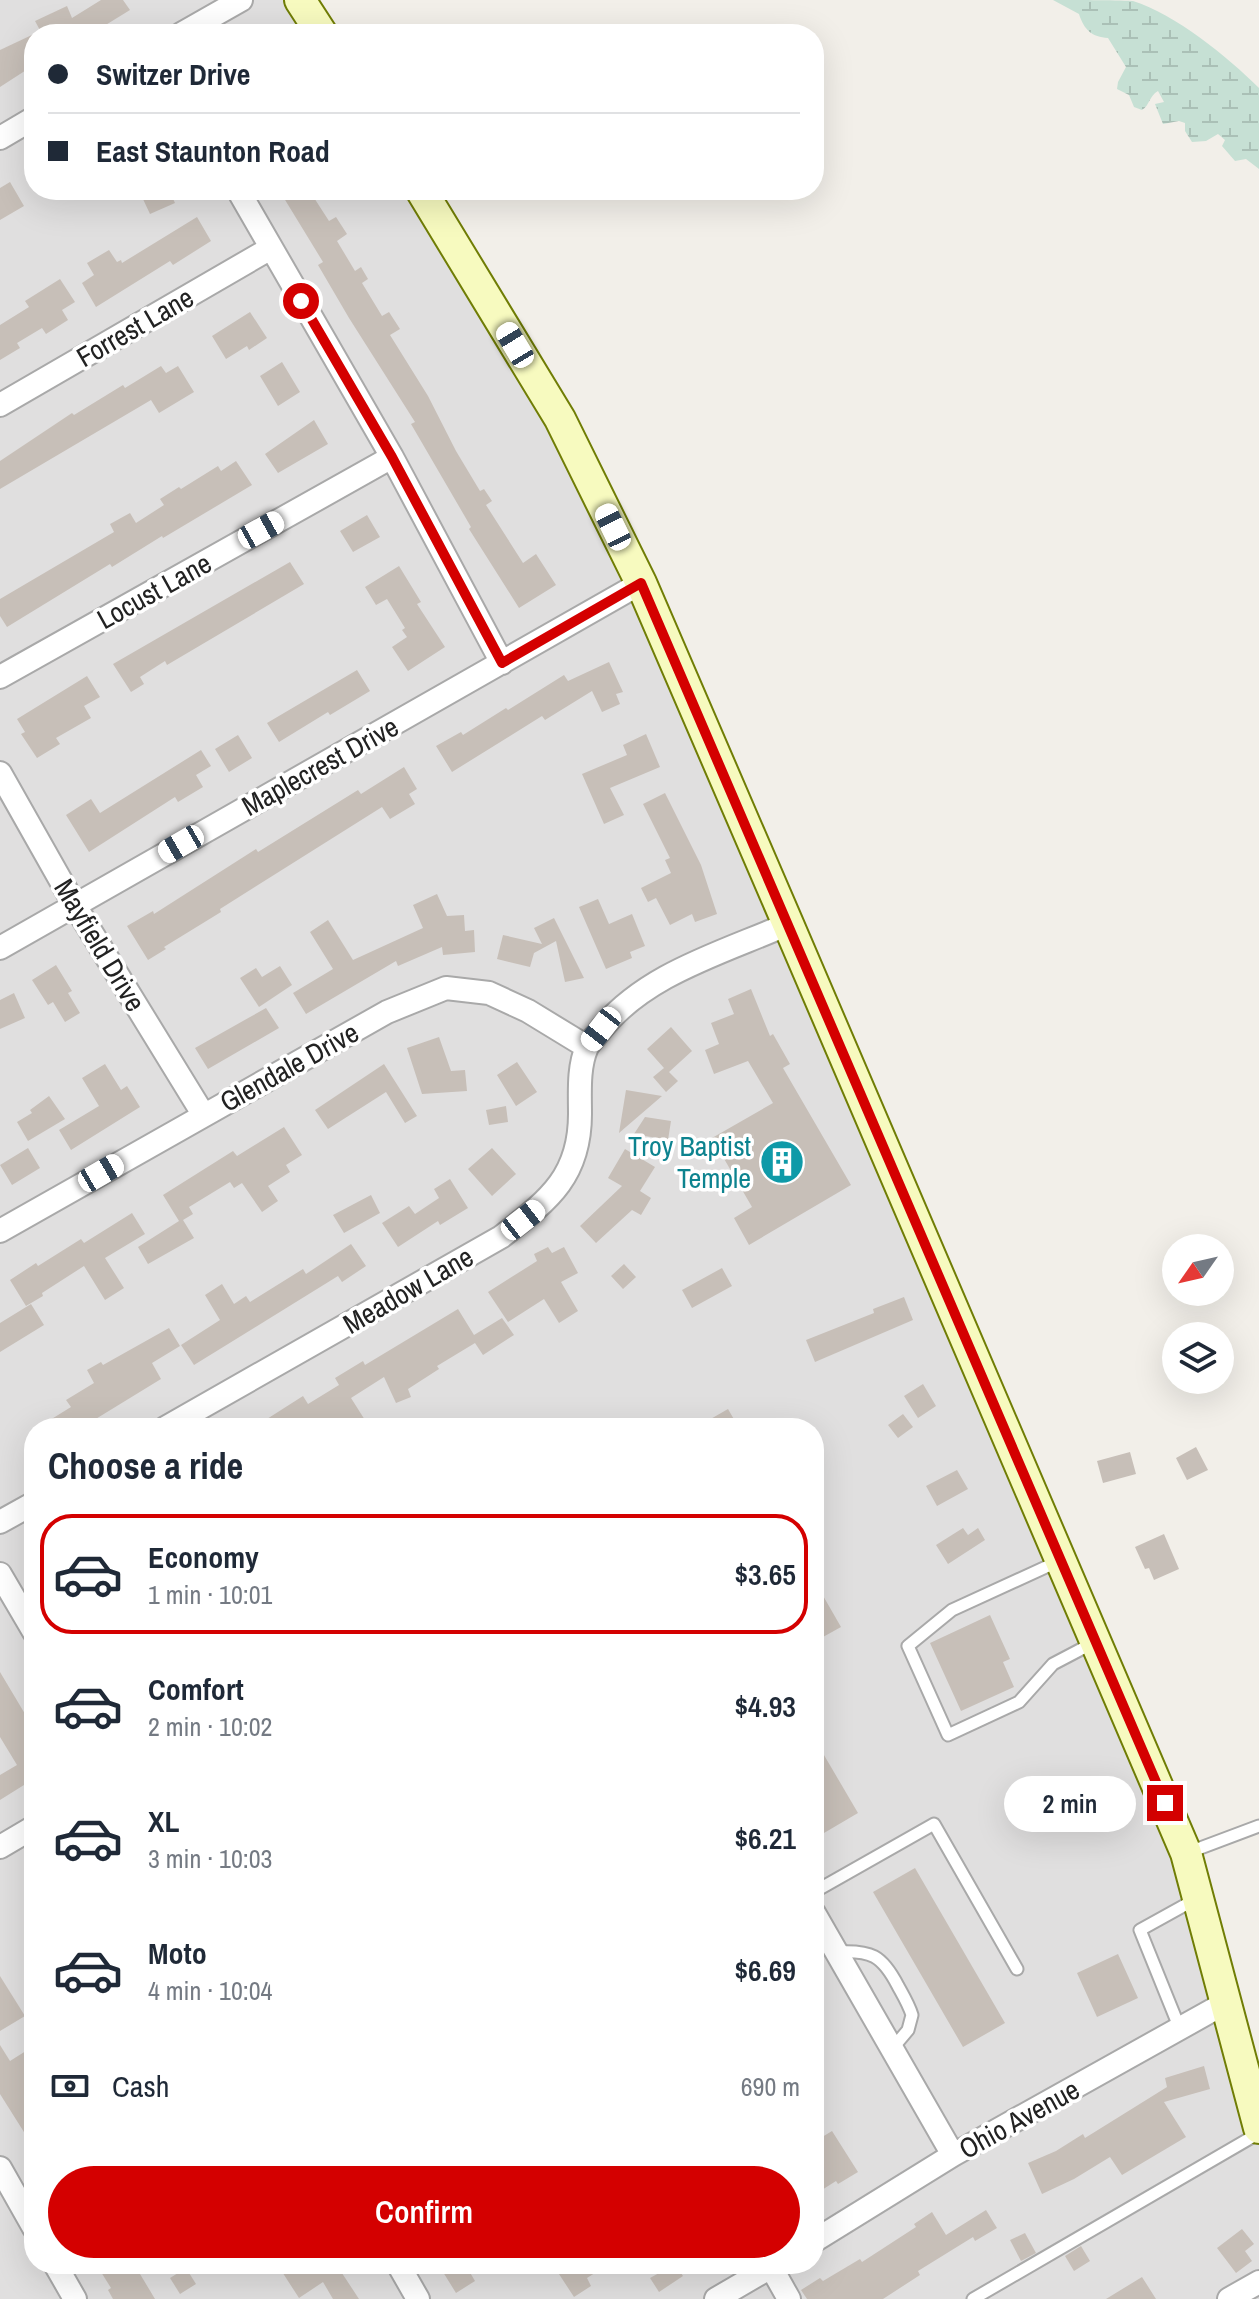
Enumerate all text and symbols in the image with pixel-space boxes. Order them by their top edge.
text: Switzer Drive [96,54,251,94]
text: East Staunton Road [96,131,330,171]
street label: Forrest Lane [70,278,200,376]
route start [283,283,319,319]
car [492,318,538,372]
car [592,500,634,554]
car [234,508,288,552]
street label: Locust Lane [90,544,218,638]
street label: Maplecrest Drive [235,707,405,825]
car [154,822,208,866]
street label: Mayfield Drive [46,872,154,1018]
car [577,1003,625,1055]
street label: Glendale Drive [213,1013,365,1121]
place label: Troy Baptist Temple [628,1127,751,1197]
building icon: Troy Baptist Temple [758,1138,806,1186]
car [74,1151,128,1195]
car [497,1196,549,1244]
north arrow [1162,1234,1234,1306]
map controls [1162,1234,1234,1394]
street label: Meadow Lane [336,1237,480,1343]
button: layers [1162,1322,1234,1394]
text: Choose a ride [48,1442,243,1490]
text: Economy [148,1537,259,1577]
icon: car [52,1538,124,1610]
text: $3.65 [734,1554,796,1594]
text: 1 min · 10:01 [148,1577,272,1612]
text: Comfort [148,1669,244,1709]
icon: car [52,1670,124,1742]
text: $4.93 [734,1686,796,1726]
text: 2 min · 10:02 [148,1709,272,1744]
callout: 2 min [1005,1775,1137,1831]
route end [1147,1785,1183,1821]
text: 2 min [1043,1786,1097,1821]
text: XL [148,1801,179,1841]
icon: car [52,1802,124,1874]
text: $6.21 [734,1818,796,1858]
text: 3 min · 10:03 [148,1841,272,1876]
text: Moto [148,1933,207,1973]
icon: car [52,1934,124,2006]
text: $6.69 [734,1950,796,1990]
text: 4 min · 10:04 [148,1973,272,2008]
icon: cash [48,2064,92,2108]
text: Cash [112,2066,169,2106]
text: 690 m [741,2069,800,2104]
street label: Ohio Avenue [952,2070,1086,2168]
button: Confirm [48,2166,800,2258]

